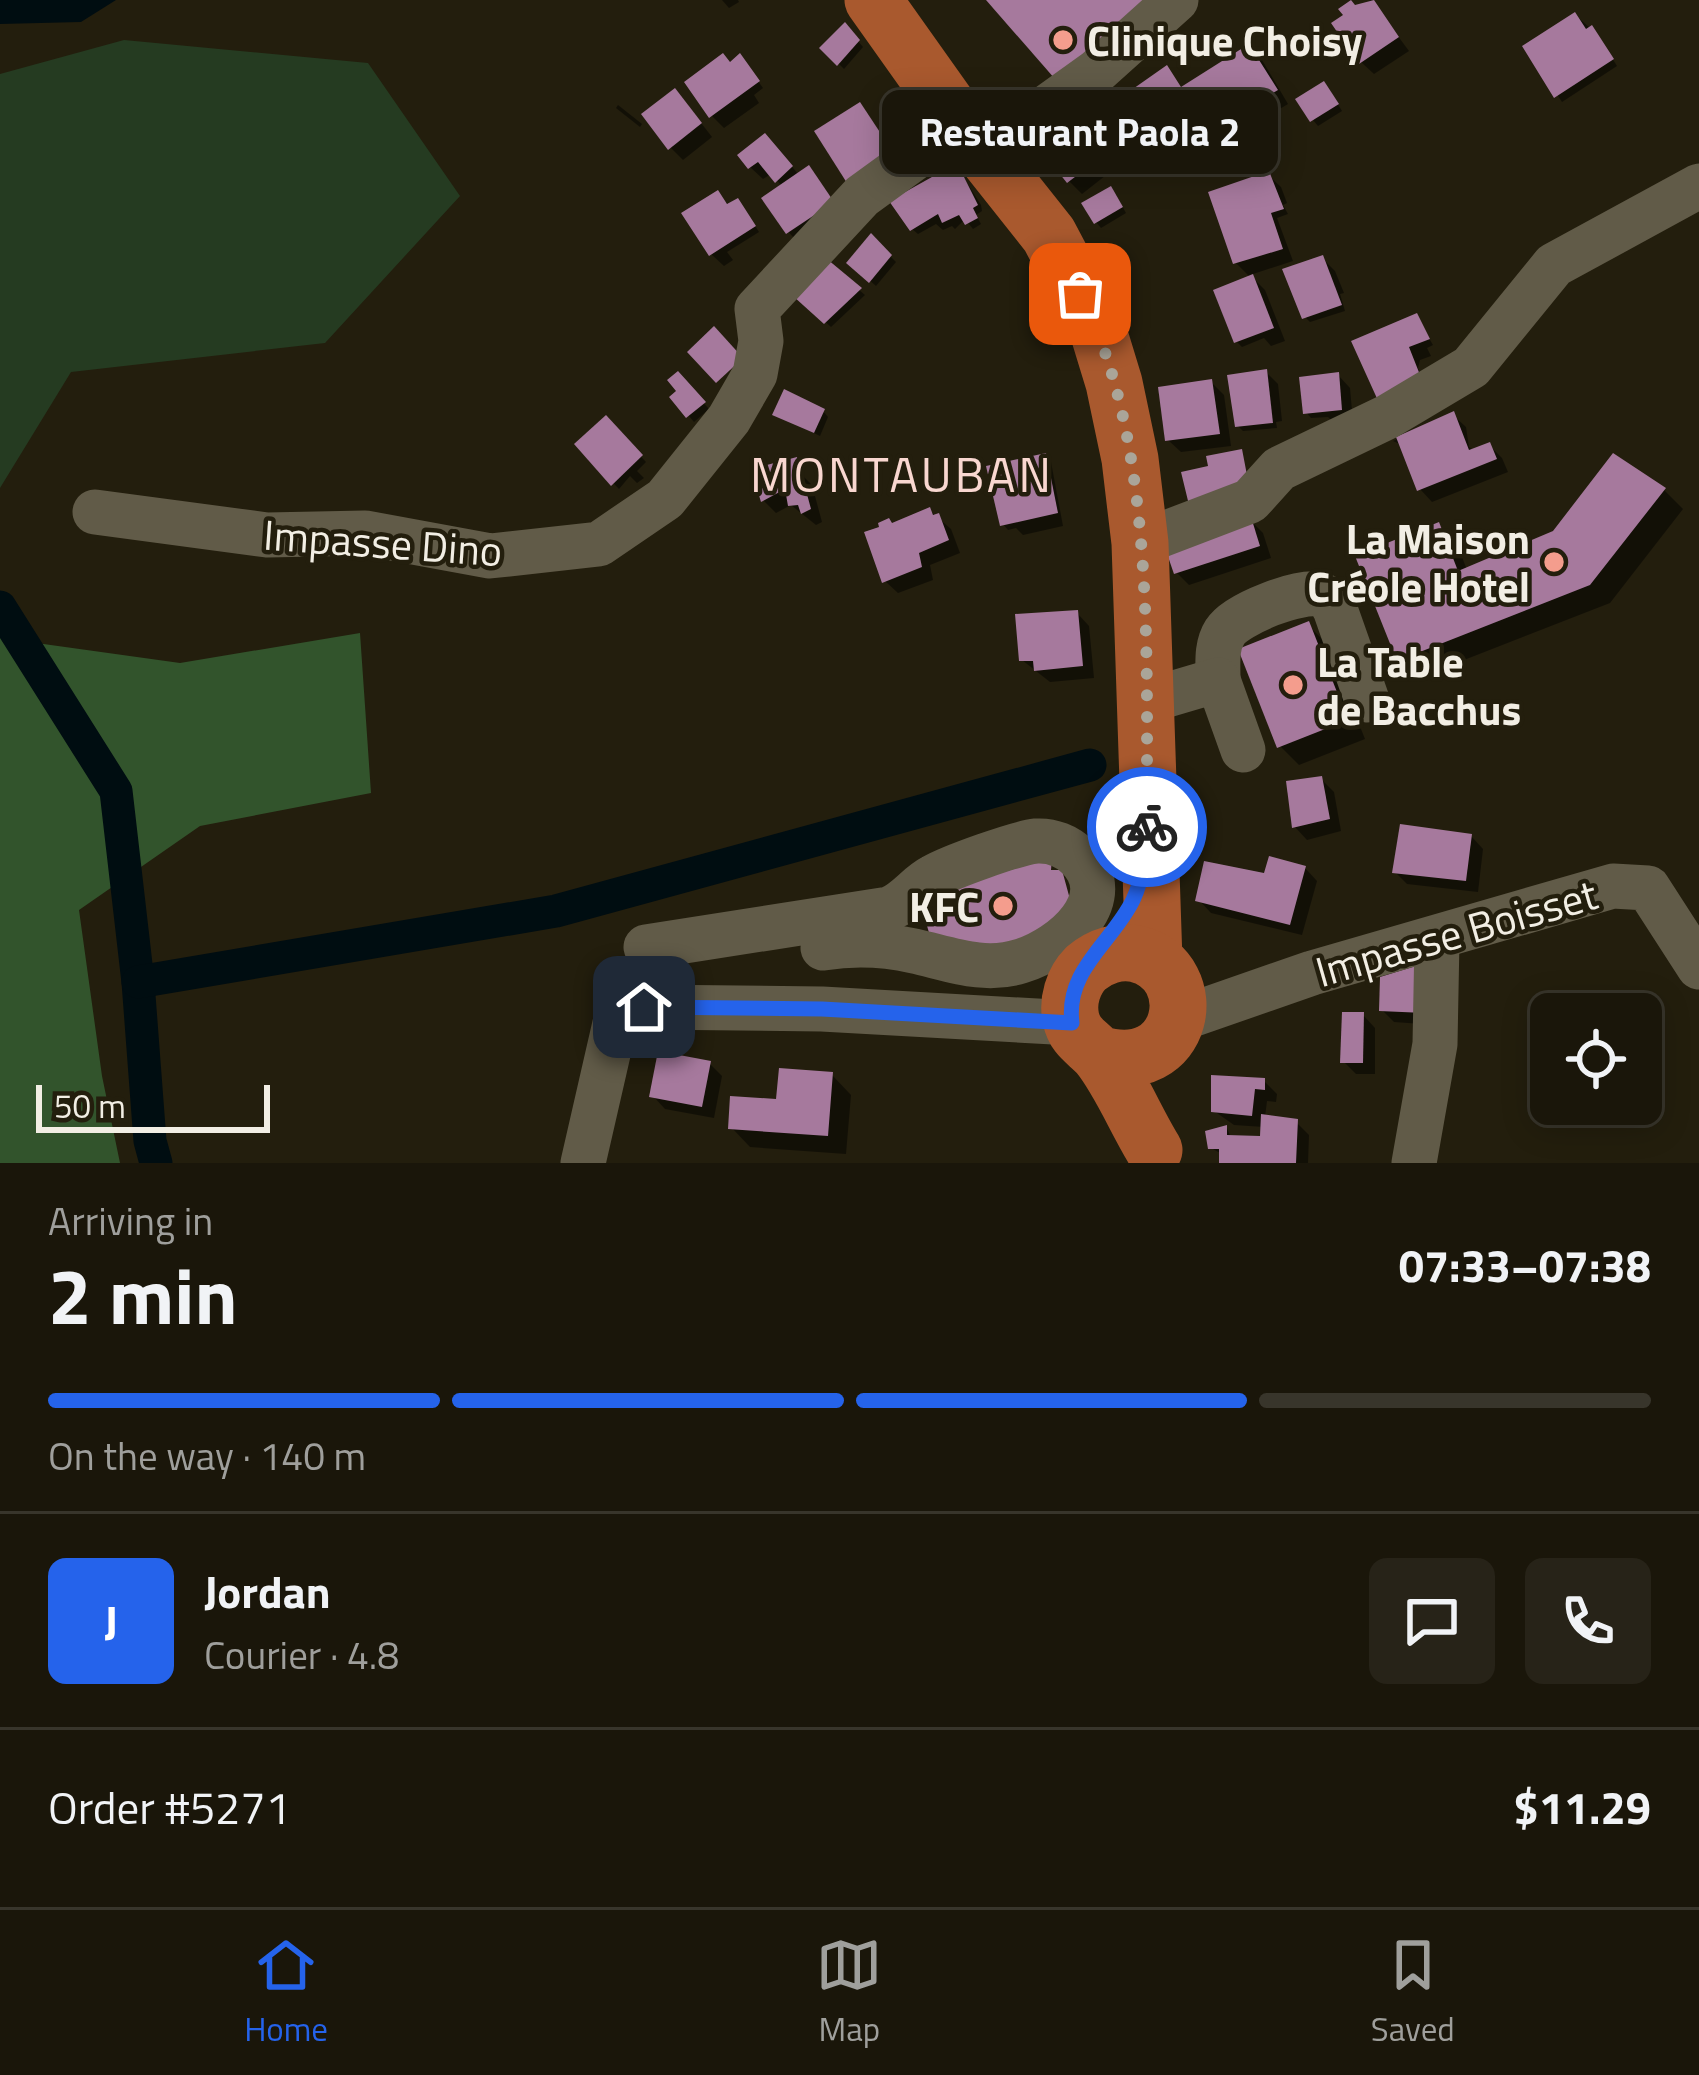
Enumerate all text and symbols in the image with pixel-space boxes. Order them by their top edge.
place label: Clinique Choisy [1087,8,1362,72]
marker: Clinique Choisy [1050,27,1076,53]
callout: Restaurant Paola 2 [882,90,1278,174]
text: Restaurant Paola 2 [920,102,1240,161]
pin [1029,243,1131,345]
icon: bag [1047,261,1113,327]
district label: MONTAUBAN [750,438,1054,511]
street label: Impasse Dino [261,502,505,582]
place label: La Maison Créole Hotel [1307,506,1530,618]
marker: La Maison Créole Hotel [1541,549,1567,575]
place label: La Table de Bacchus [1317,629,1521,741]
marker: La Table de Bacchus [1280,672,1306,698]
courier [1087,767,1207,887]
icon: bike [1114,794,1180,860]
street label: Impasse Boisset [1308,861,1605,1003]
place label: KFC [909,874,979,938]
marker: KFC [990,893,1016,919]
pin [593,956,695,1058]
icon: home [611,974,677,1040]
map controls [1530,993,1662,1125]
button: locate [1530,993,1662,1125]
scale bar [36,1079,270,1132]
text: 50 m [54,1081,126,1131]
text: Arriving in [48,1191,213,1250]
text: 07:33–07:38 [1399,1231,1651,1299]
text: 2 min [48,1236,238,1354]
text: On the way · 140 m [48,1426,366,1485]
text: Jordan [204,1557,331,1625]
button: chat [1369,1558,1495,1684]
button: phone [1525,1558,1651,1684]
text: J [104,1587,118,1655]
text: Courier · 4.8 [204,1625,399,1684]
text: Order #5271 [48,1773,291,1841]
text: $11.29 [1513,1773,1651,1841]
tab: Home [244,1932,328,2054]
tab: Map [816,1932,882,2054]
tab: Saved [1371,1932,1455,2054]

